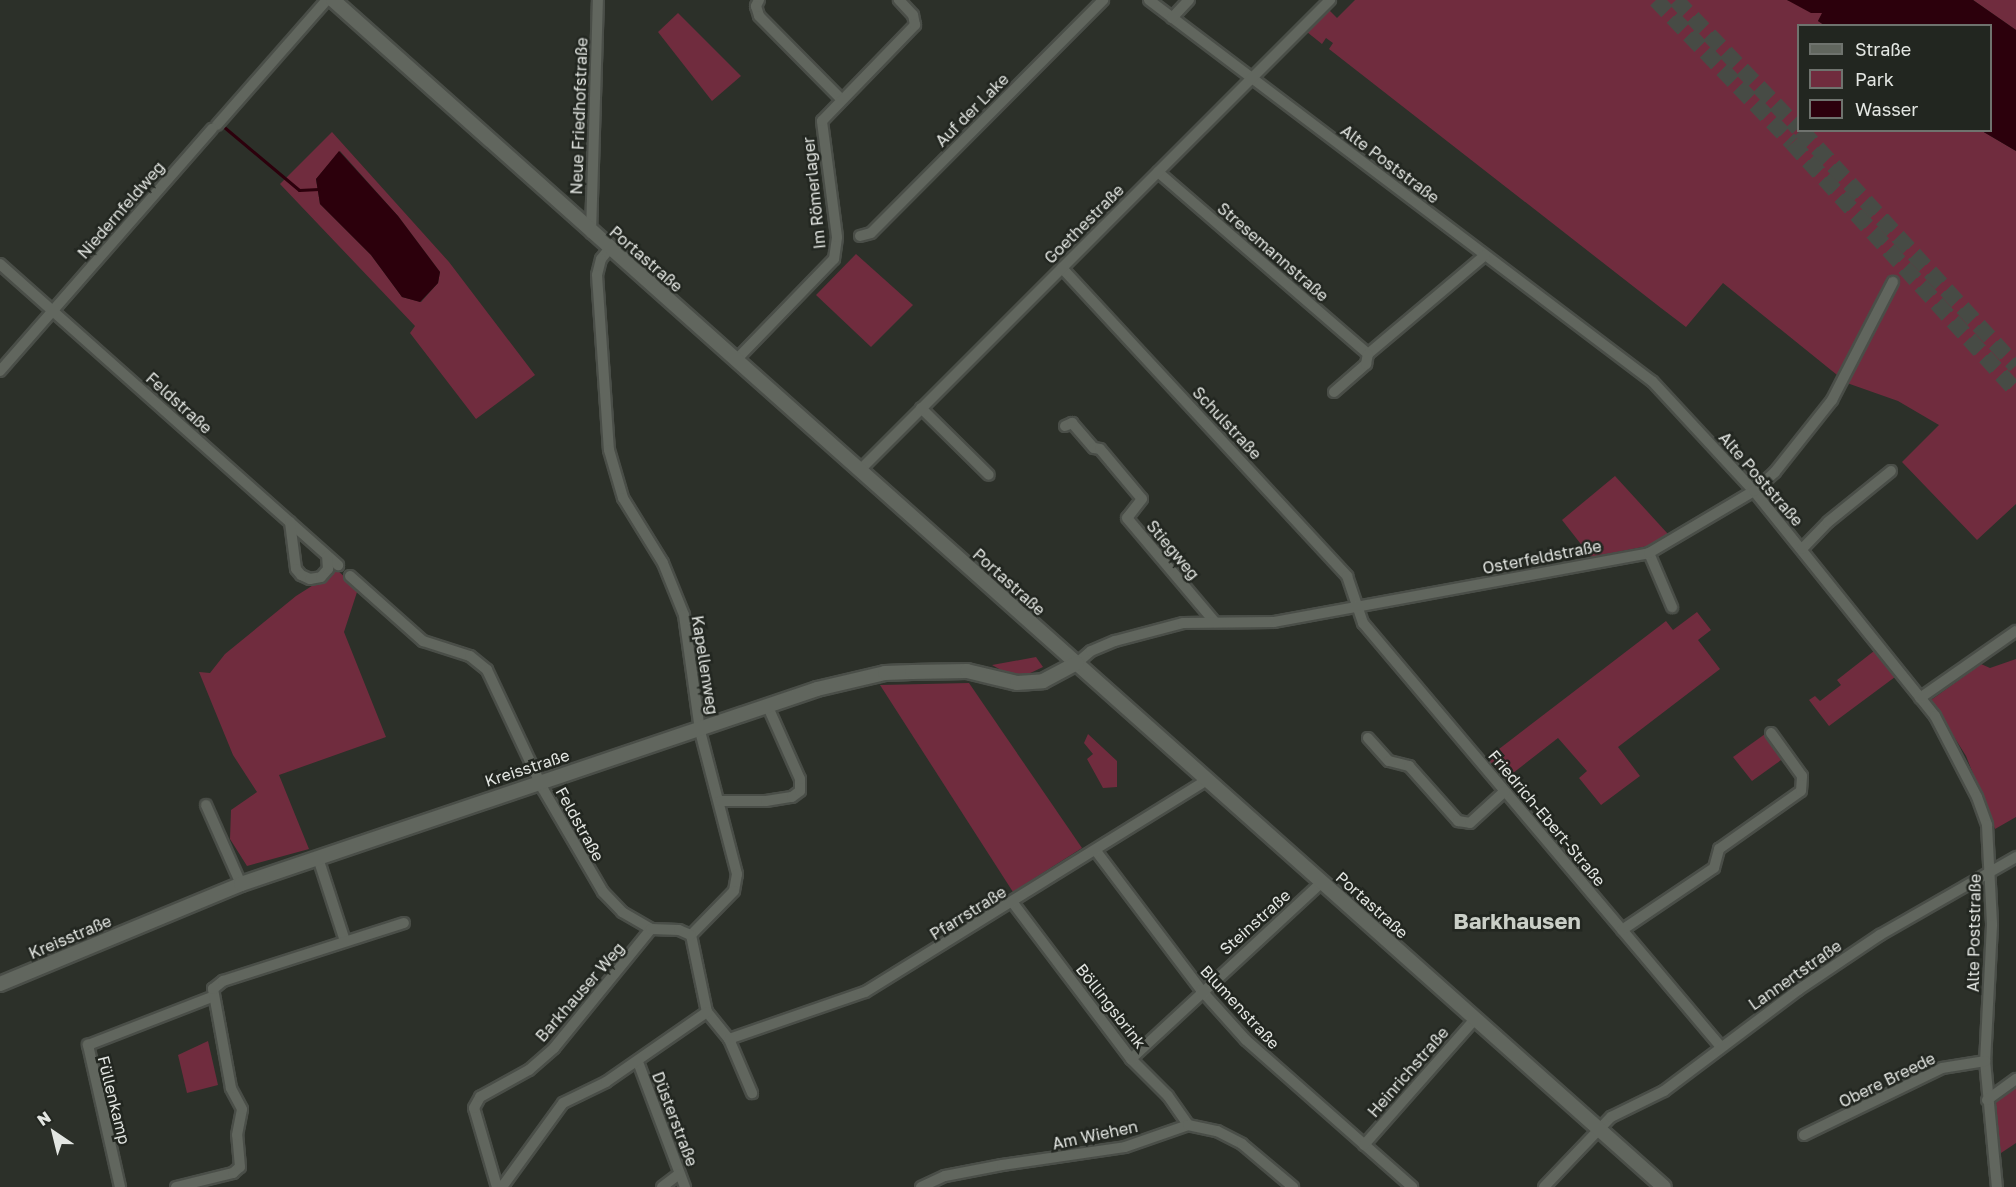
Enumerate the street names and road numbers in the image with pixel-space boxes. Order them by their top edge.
street label: Neue Friedhofstraße [567,37,591,195]
street label: Auf der Lake [931,69,1013,151]
street label: Alte Poststraße [1337,121,1443,207]
street label: Im Römerlager [799,136,829,250]
street label: Niedernfeldweg [74,157,168,263]
street label: Goethestraße [1040,180,1128,268]
street label: Stresemannstraße [1214,199,1332,305]
street label: Portastraße [606,222,686,296]
street label: Feldstraße [142,368,216,438]
street label: Schulstraße [1189,383,1265,463]
street label: Alte Poststraße [1715,428,1807,530]
street label: Stiegweg [1143,516,1203,584]
street label: Osterfeldstraße [1481,536,1603,578]
street label: Portastraße [969,545,1049,619]
street label: Kapellenweg [688,614,722,716]
street label: Kreisstraße [482,745,572,791]
street label: Friedrich-Ebert-Straße [1484,746,1610,890]
street label: Feldstraße [552,783,608,865]
street label: Portastraße [1332,868,1412,942]
street label: Alte Poststraße [1963,874,1985,992]
street label: Pfarrstraße [926,882,1010,944]
street label: Steinstraße [1216,885,1294,959]
street label: Kreisstraße [26,911,114,963]
street label: Lannertstraße [1745,936,1845,1014]
street label: Barkhauser Weg [532,938,628,1046]
street label: Böllingsbrink [1072,960,1150,1052]
street label: Blumenstraße [1196,961,1284,1053]
street label: Heinrichstraße [1364,1023,1452,1121]
street label: Obere Breede [1836,1048,1938,1112]
street label: Füllenkamp [94,1054,134,1146]
street label: Düsterstraße [648,1069,702,1169]
street label: Am Wiehen [1051,1117,1139,1153]

